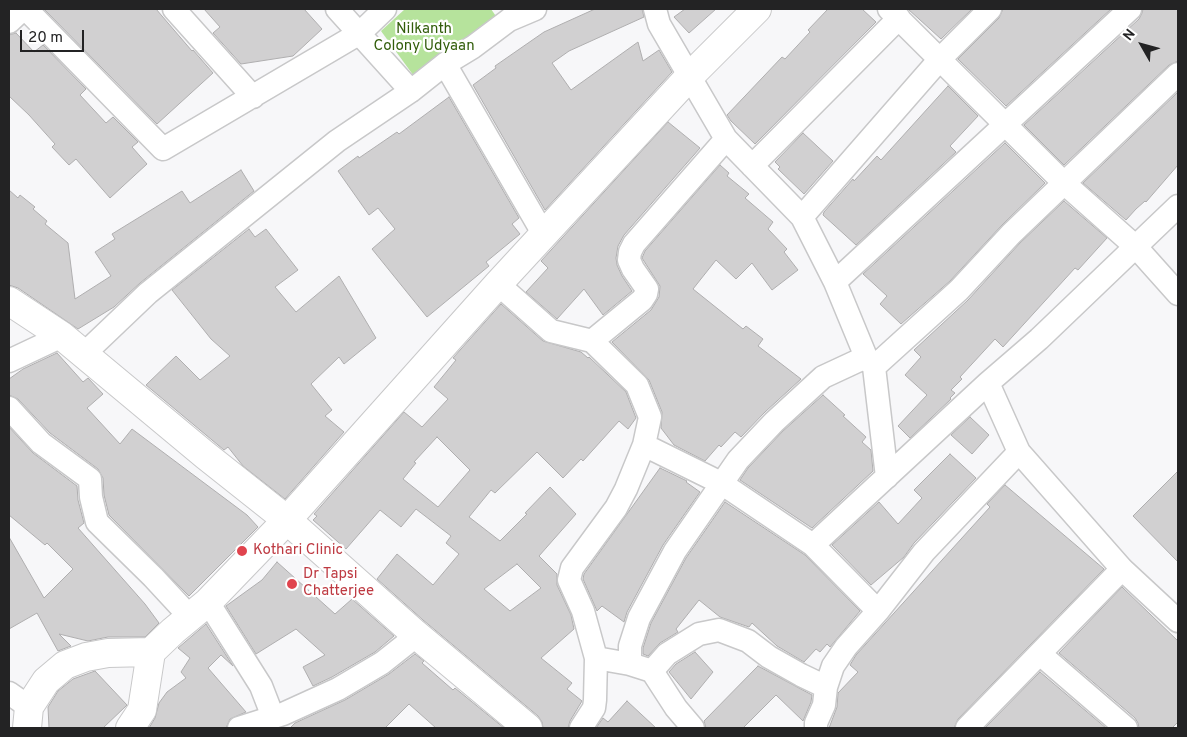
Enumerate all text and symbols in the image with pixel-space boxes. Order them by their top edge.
scale bar [22,20,86,52]
north arrow [1117,20,1167,70]
park label: Nilkanth Colony Udyaan [373,21,475,56]
text: N [1120,26,1140,45]
text: 20 m [28,29,63,48]
place label: Kothari Clinic [253,542,343,560]
marker: Kothari Clinic [235,544,249,558]
place label: Dr Tapsi Chatterjee [303,566,374,601]
marker: Dr Tapsi Chatterjee [285,577,299,591]

